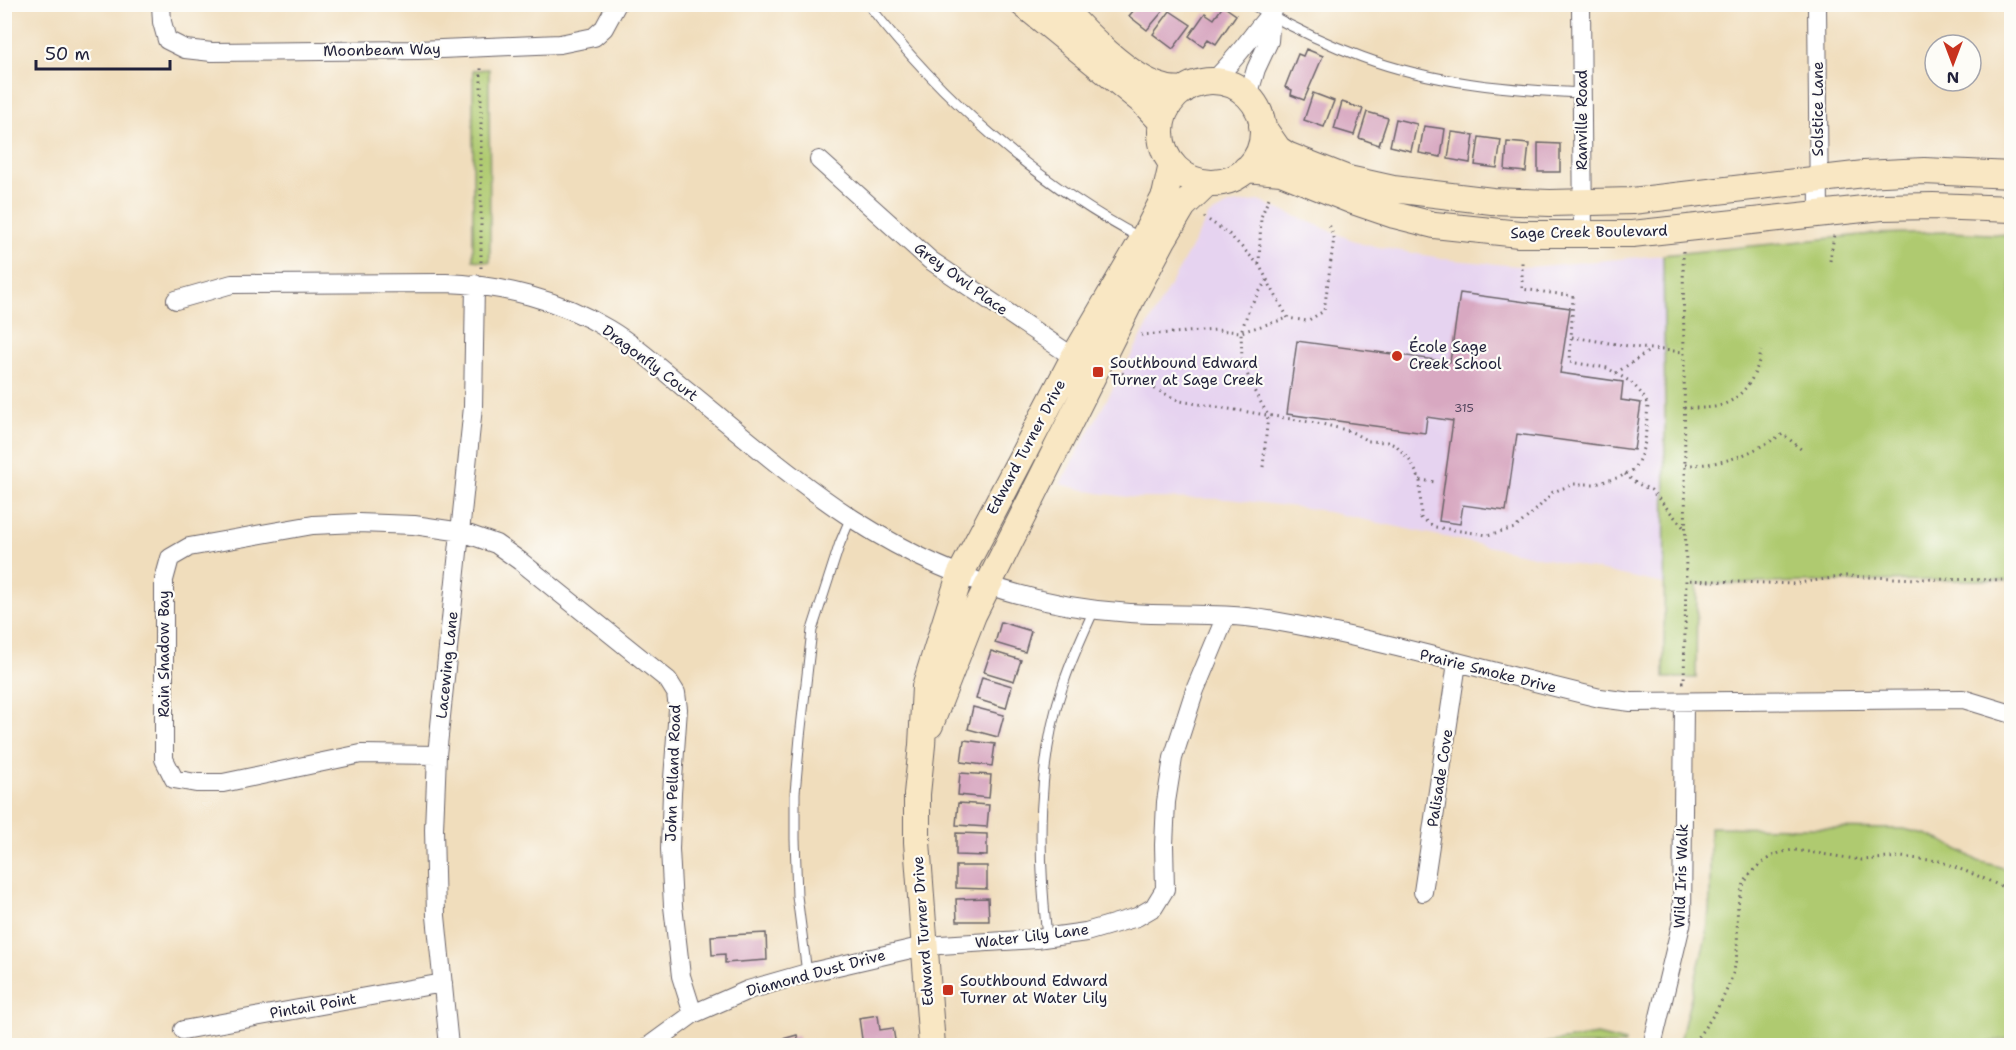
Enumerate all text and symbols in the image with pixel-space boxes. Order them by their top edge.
scale bar [36,33,170,71]
north arrow [1923,33,1983,93]
street label: Moonbeam Way [323,39,441,61]
text: 50 m [45,42,90,66]
street label: Solstice Lane [1808,61,1828,157]
text: N [1947,67,1959,88]
street label: Ranville Road [1572,69,1592,170]
street label: Sage Creek Boulevard [1510,221,1668,243]
street label: Grey Owl Place [910,238,1012,320]
street label: Dragonfly Court [598,320,702,406]
place label: École Sage Creek School [1409,336,1502,374]
marker: École Sage Creek School [1390,349,1404,363]
place label: Southbound Edward Turner at Sage Creek [1110,353,1263,390]
marker: Southbound Edward Turner at Sage Creek [1091,365,1105,379]
street label: Edward Turner Drive [982,376,1070,518]
house number: 315 [1454,400,1474,416]
street label: Rain Shadow Bay [154,590,174,718]
street label: Lacewing Lane [431,610,463,720]
street label: Prairie Smoke Drive [1417,644,1559,698]
street label: John Pelland Road [661,703,685,842]
street label: Palisade Cove [1422,728,1458,828]
street label: Wild Iris Walk [1669,823,1693,929]
street label: Edward Turner Drive [908,855,938,1007]
street label: Water Lily Lane [974,919,1090,953]
street label: Diamond Dust Drive [744,945,888,1001]
place label: Southbound Edward Turner at Water Lily [960,971,1108,1008]
marker: Southbound Edward Turner at Water Lily [941,983,955,997]
street label: Pintail Point [268,989,358,1023]

